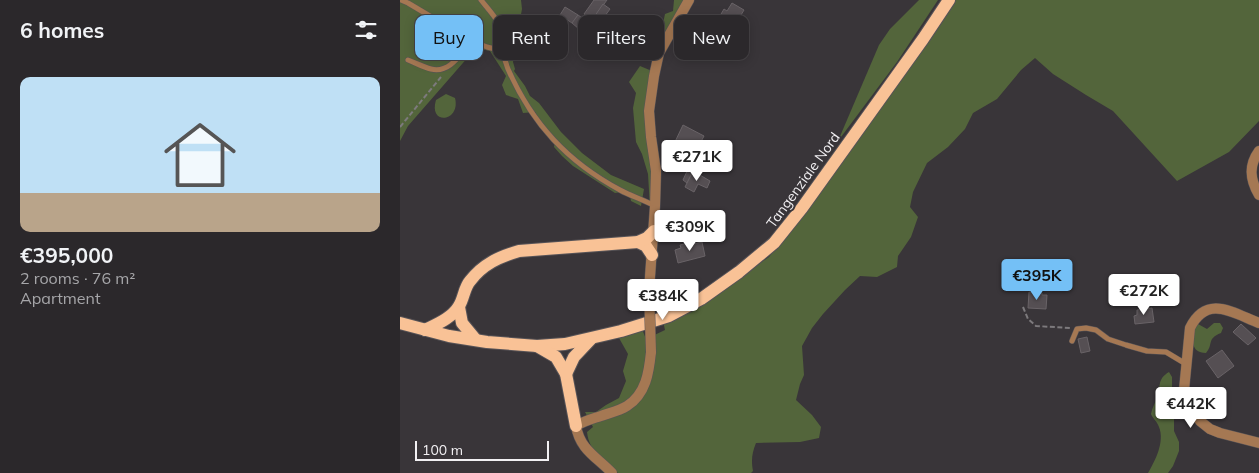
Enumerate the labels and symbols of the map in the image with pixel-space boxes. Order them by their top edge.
street label: Tangenziale Nord [762,129,844,231]
pin: €271K [662,140,732,182]
pin: €309K [655,210,725,252]
pin: €395K [1002,258,1072,301]
pin: €272K [1109,274,1179,316]
pin: €384K [628,278,698,321]
pin: €442K [1156,386,1226,429]
scale bar [415,438,549,461]

